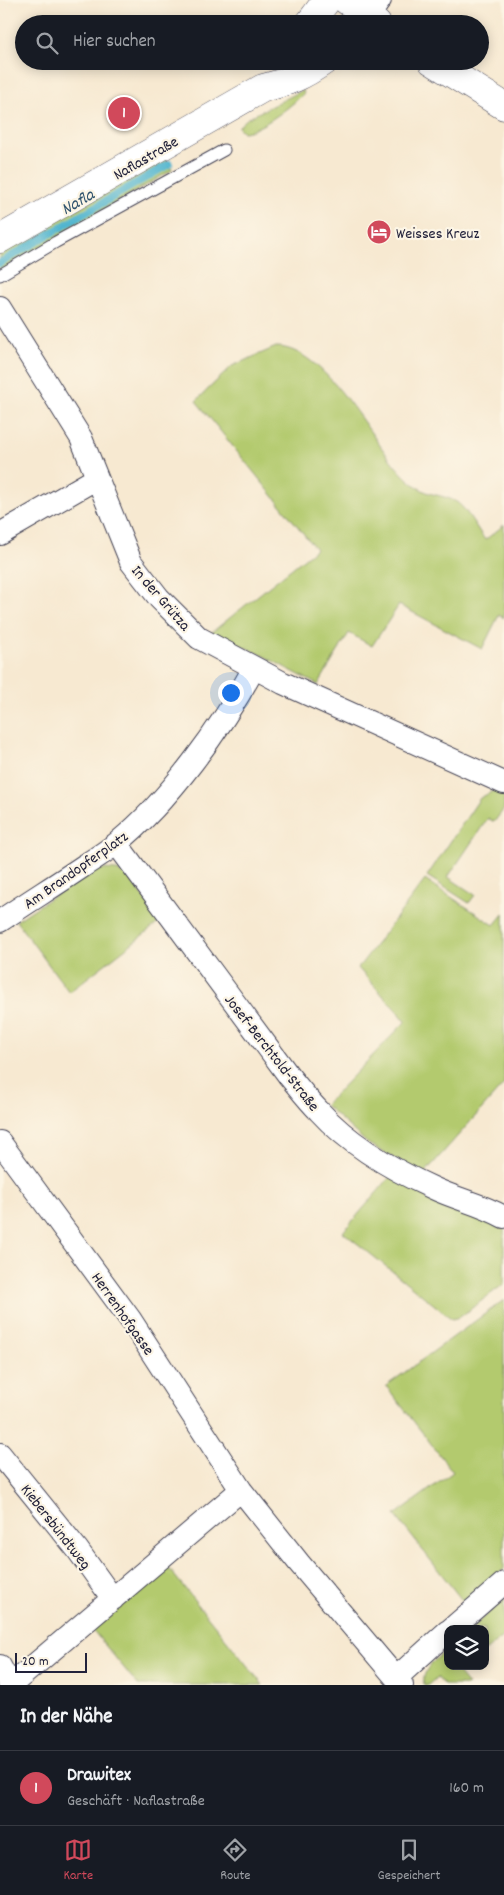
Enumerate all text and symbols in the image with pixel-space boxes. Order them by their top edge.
search box [15,15,489,70]
icon: search [33,29,61,57]
text: Hier suchen [73,29,156,56]
pin: 1 [108,94,140,132]
street label: Naflastraße [109,131,183,187]
water label: Nafla [57,183,101,223]
hotel icon: Weisses Kreuz [366,219,392,245]
place label: Weisses Kreuz [396,223,479,246]
street label: In der Grütza [125,561,196,637]
your location [218,680,244,706]
street label: Am Brandopferplatz [19,826,133,916]
street label: Josef-Berchtold-Straße [218,990,324,1117]
street label: Herrenhofgasse [85,1268,159,1361]
street label: Kiebersbündtweg [14,1480,96,1575]
map controls [444,1625,489,1670]
button: layers [444,1625,489,1670]
scale bar [15,1650,88,1673]
text: 20 m [22,1652,49,1672]
text: In der Nähe [20,1703,112,1733]
text: Drawitex [67,1763,131,1790]
text: 1 [34,1777,38,1800]
text: 160 m [449,1777,484,1800]
text: Geschäft · Naflastraße [67,1790,205,1813]
tab: Karte [64,1836,93,1886]
tab: Route [220,1836,251,1886]
tab: Gespeichert [378,1836,440,1886]

